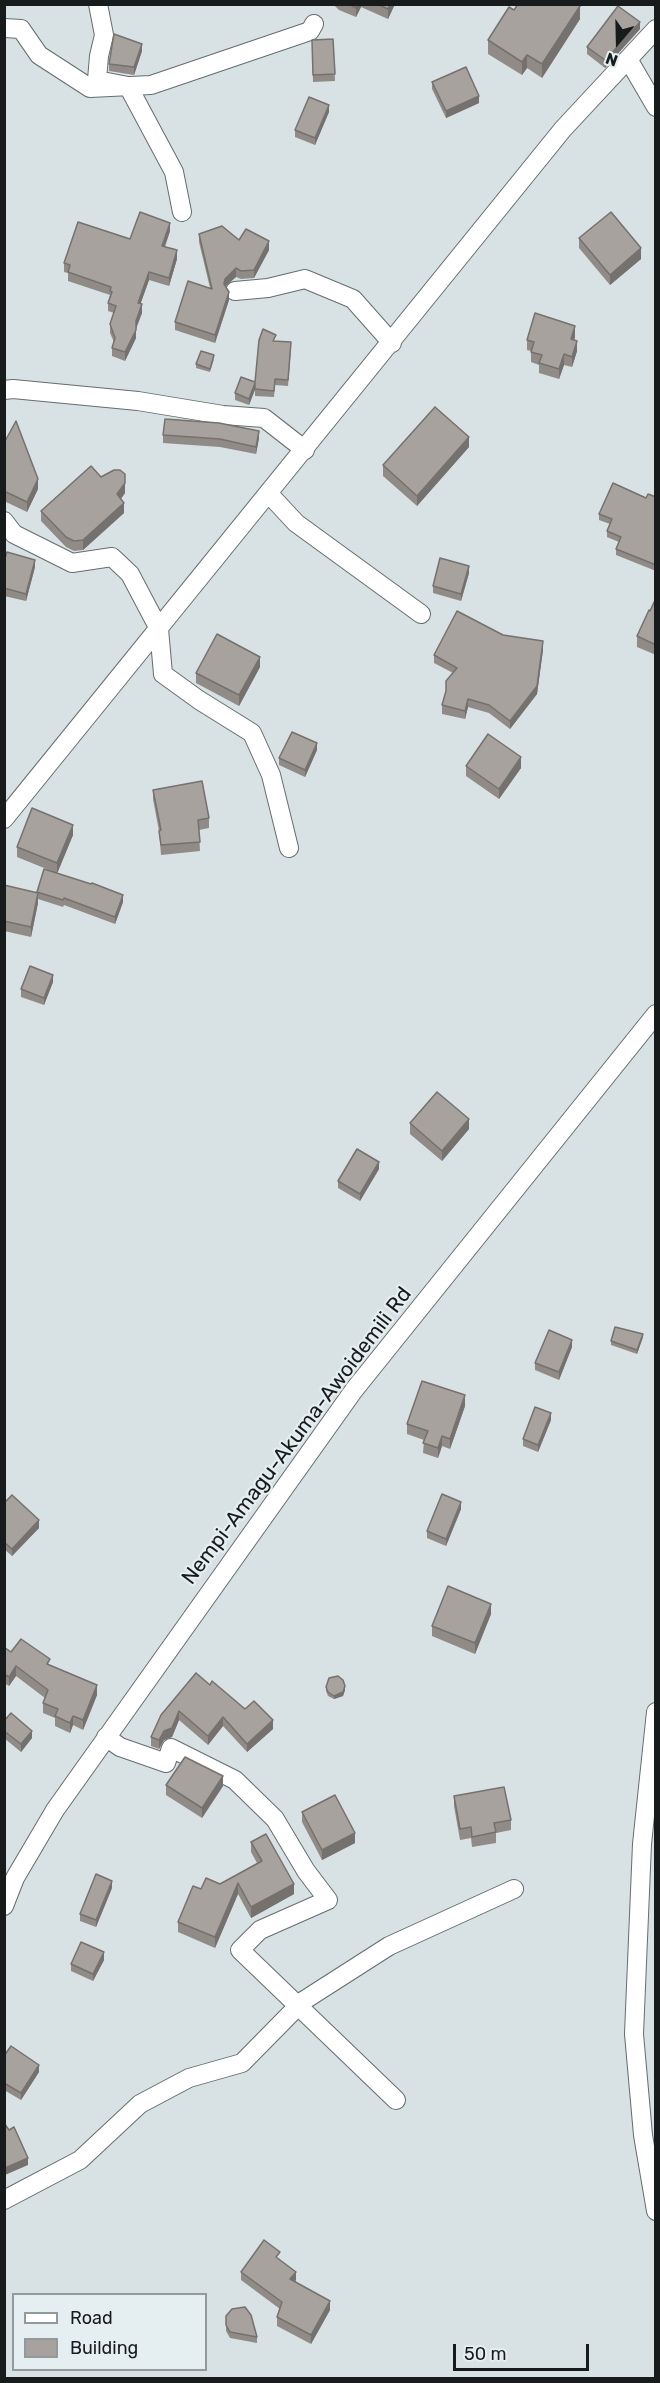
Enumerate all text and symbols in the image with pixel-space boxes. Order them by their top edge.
north arrow [588,12,648,72]
text: N [603,48,620,70]
street label: Nempi-Amagu-Akuma-Awoidemili Rd [177,1282,417,1590]
legend [12,2293,207,2371]
text: Road [70,2307,113,2329]
scale bar [456,2332,592,2370]
text: Building [70,2337,138,2359]
text: 50 m [464,2343,507,2365]

